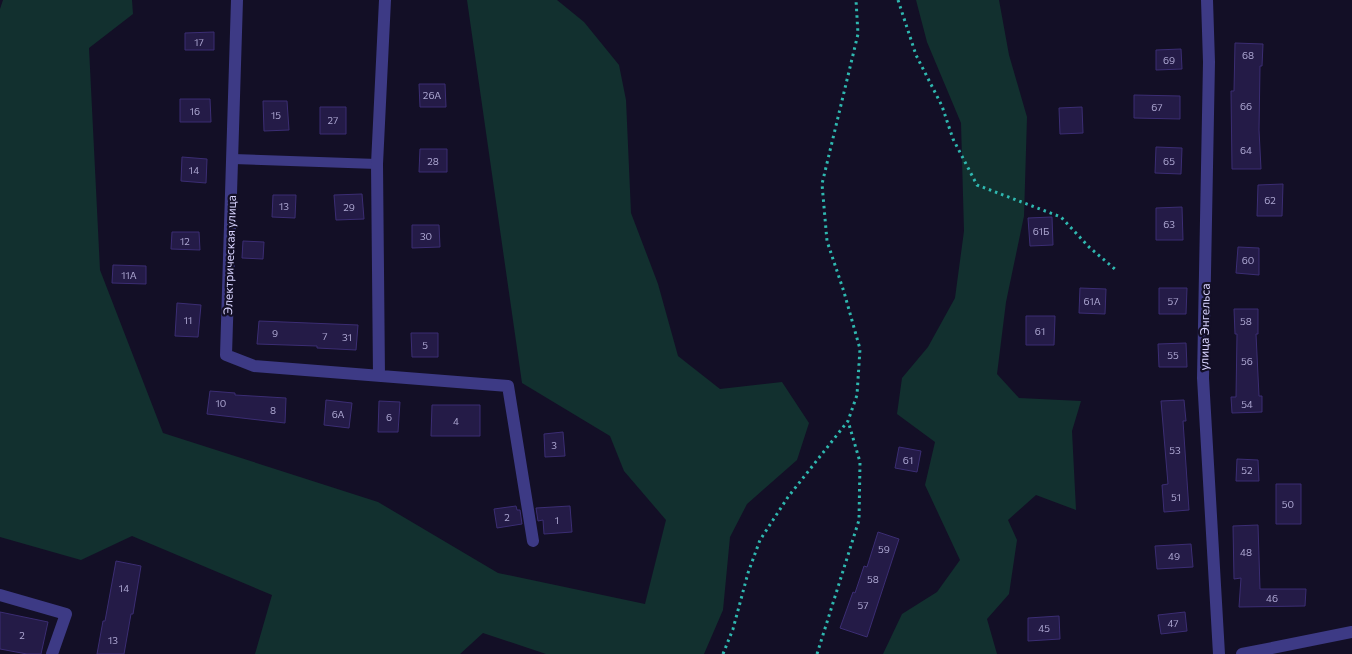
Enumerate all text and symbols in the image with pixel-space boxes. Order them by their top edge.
house number: 17 [194,36,204,48]
house number: 68 [1242,49,1254,61]
house number: 69 [1163,54,1175,66]
house number: 26А [423,89,441,101]
house number: 66 [1240,100,1252,112]
house number: 67 [1151,101,1163,113]
house number: 16 [190,105,200,117]
house number: 15 [271,109,281,121]
house number: 27 [328,114,338,126]
house number: 64 [1240,144,1252,156]
house number: 28 [427,155,439,167]
house number: 65 [1163,155,1175,167]
house number: 14 [189,164,199,176]
house number: 62 [1264,194,1276,206]
street label: Электрическая улица [220,195,238,315]
house number: 13 [279,200,289,212]
house number: 29 [343,201,355,213]
house number: 63 [1163,218,1175,230]
house number: 61Б [1033,225,1049,237]
house number: 30 [420,230,432,242]
house number: 12 [180,235,190,247]
house number: 60 [1242,254,1254,266]
house number: 11А [121,269,137,281]
street label: улица Энгельса [1196,283,1212,371]
house number: 61А [1083,295,1101,307]
house number: 57 [1167,295,1179,307]
house number: 11 [184,314,192,326]
house number: 58 [1240,315,1252,327]
house number: 61 [1035,325,1045,337]
house number: 9 [272,327,278,339]
house number: 7 [322,330,328,342]
house number: 31 [342,331,352,343]
house number: 5 [422,339,428,351]
house number: 55 [1167,349,1179,361]
house number: 56 [1241,355,1253,367]
house number: 10 [216,397,226,409]
house number: 54 [1241,398,1253,410]
house number: 8 [270,404,276,416]
house number: 6А [332,408,344,420]
house number: 6 [386,411,392,423]
house number: 4 [453,415,459,427]
house number: 3 [551,439,557,451]
house number: 53 [1169,444,1181,456]
house number: 61 [903,454,913,466]
house number: 52 [1241,464,1253,476]
house number: 51 [1171,491,1181,503]
house number: 50 [1282,498,1294,510]
house number: 2 [504,511,510,523]
house number: 1 [555,514,559,526]
house number: 59 [878,543,890,555]
house number: 48 [1240,546,1252,558]
house number: 49 [1168,550,1180,562]
house number: 58 [867,573,879,585]
house number: 14 [119,582,129,594]
house number: 46 [1266,592,1278,604]
house number: 57 [857,599,869,611]
house number: 47 [1167,617,1179,629]
house number: 45 [1038,622,1050,634]
house number: 2 [19,629,25,641]
house number: 13 [108,634,118,646]

